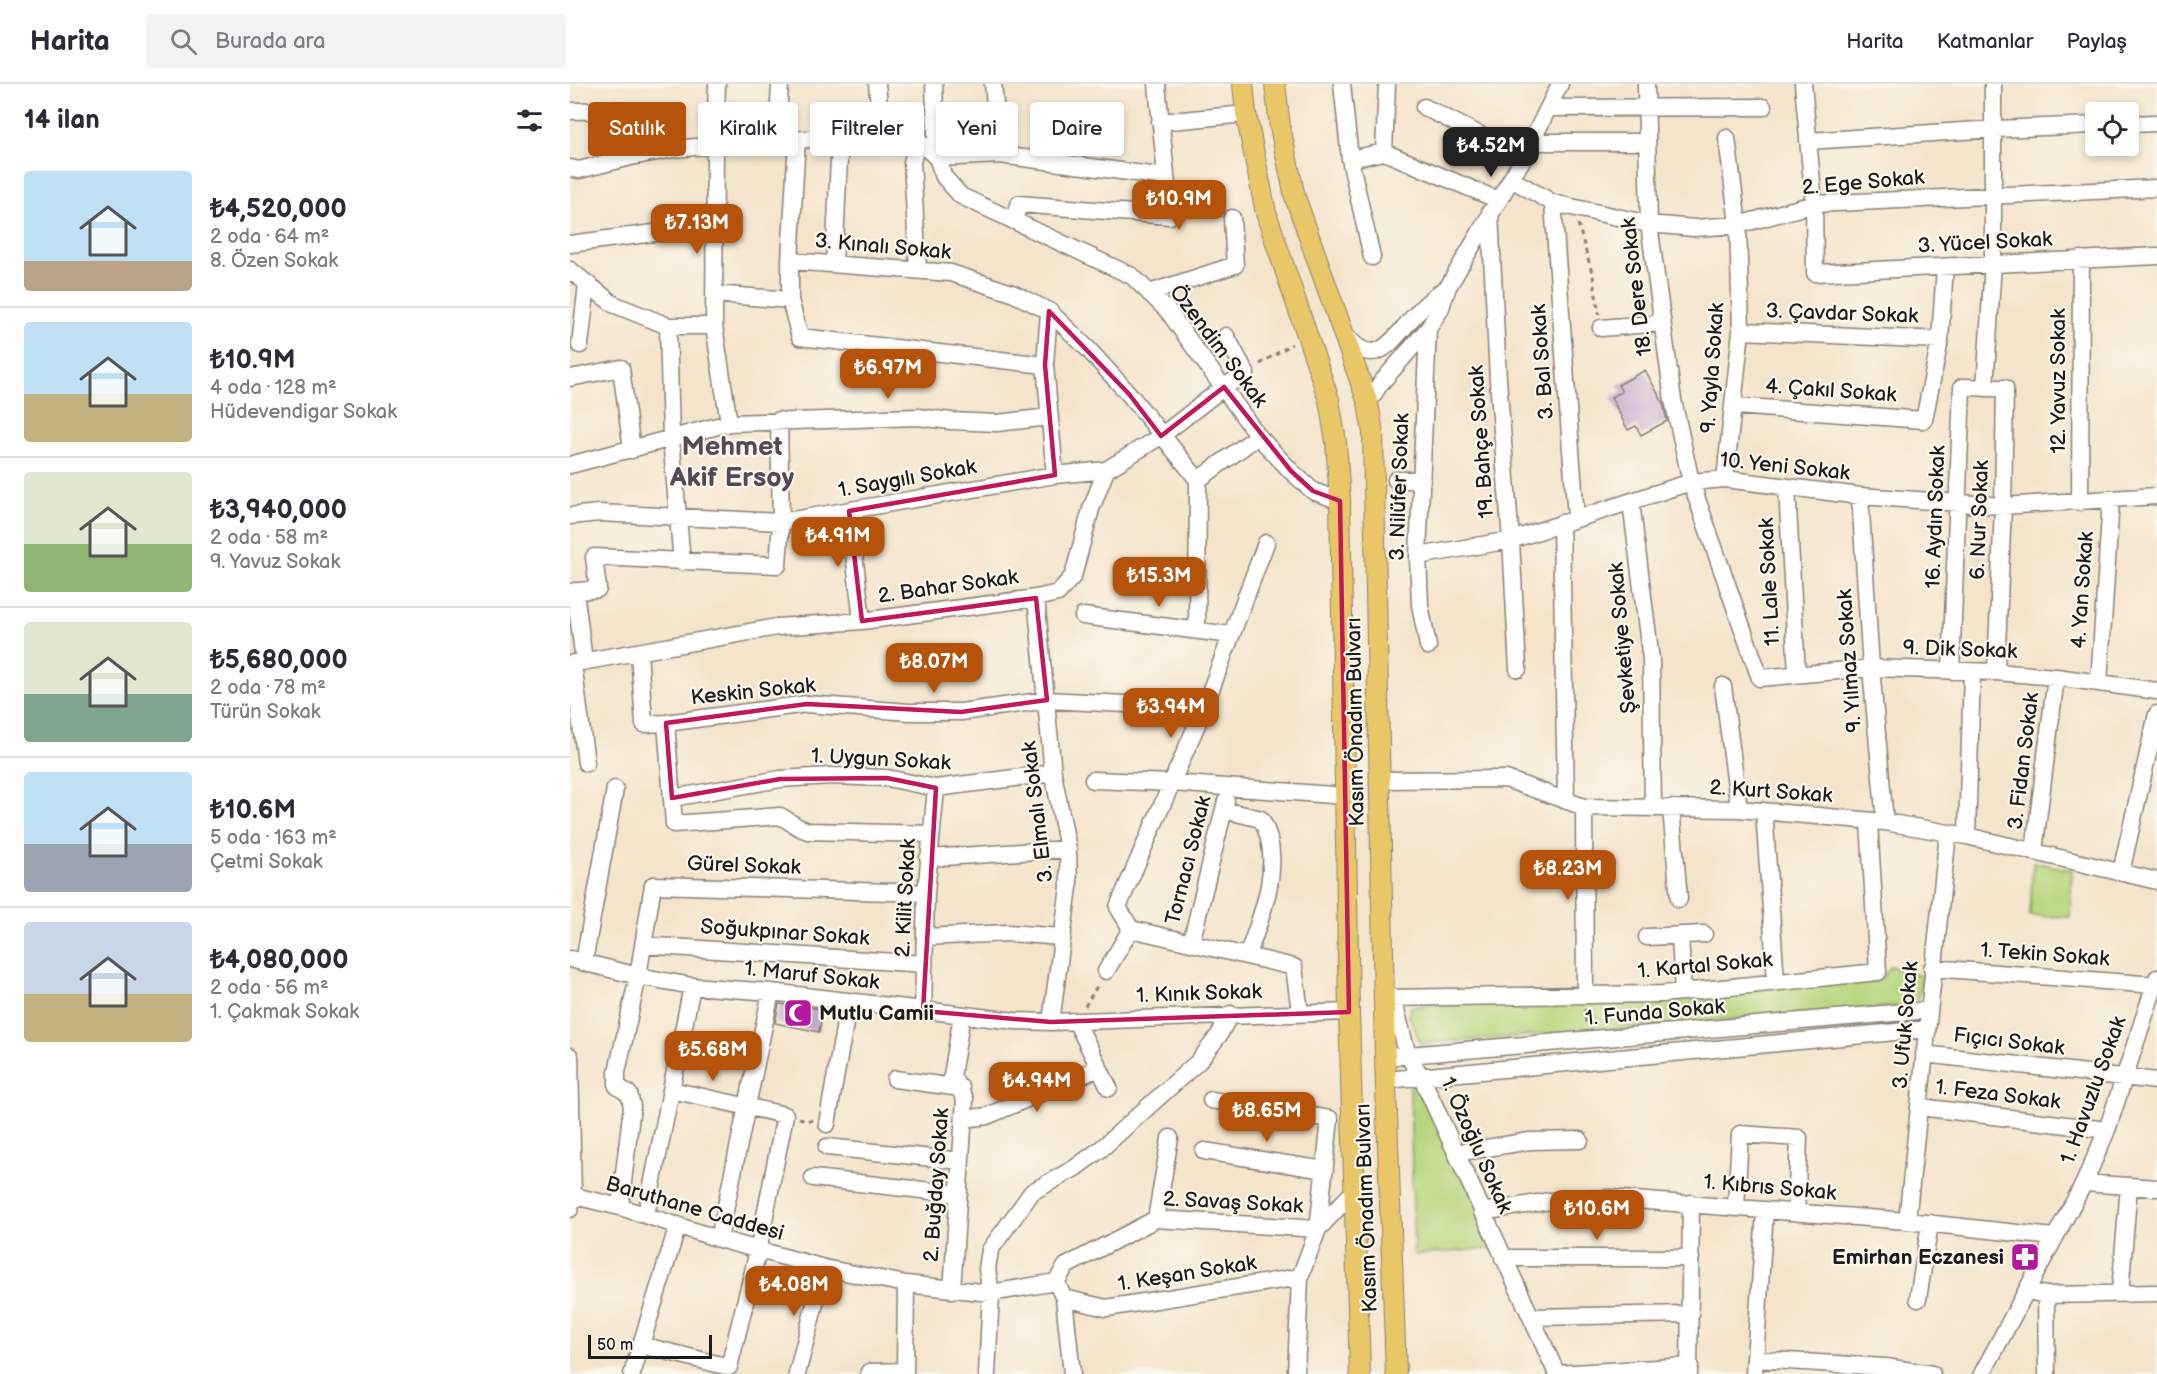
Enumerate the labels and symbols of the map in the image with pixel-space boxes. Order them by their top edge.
pin: ₺4.52M [1442,127,1540,178]
street label: 2. Ege Sokak [1801,165,1926,200]
pin: ₺10.9M [1130,180,1228,231]
pin: ₺7.13M [648,204,746,255]
street label: 18. Dere Sokak [1616,216,1657,358]
street label: 3. Yücel Sokak [1917,226,2054,259]
street label: 3. Kınalı Sokak [814,228,953,265]
street label: Özendim Sokak [1164,280,1273,413]
street label: 3. Çavdar Sokak [1765,298,1919,329]
street label: 9. Yayla Sokak [1695,301,1730,434]
street label: 3. Bal Sokak [1526,303,1559,421]
street label: 12. Yavuz Sokak [2046,308,2071,454]
pin: ₺6.97M [839,349,937,400]
street label: 19. Bahçe Sokak [1464,364,1499,519]
street label: 4. Çakıl Sokak [1765,373,1898,408]
street label: 3. Nilüfer Sokak [1384,412,1415,561]
district label: Mehmet Akif Ersoy [669,431,795,494]
street label: 16. Aydın Sokak [1921,444,1951,589]
street label: 10. Yeni Sokak [1719,447,1852,486]
street label: 1. Saygılı Sokak [836,454,979,503]
street label: 6. Nur Sokak [1965,459,1994,580]
pin: ₺4.91M [789,517,887,568]
street label: 11. Lale Sokak [1754,517,1785,647]
street label: 4. Yan Sokak [2066,530,2099,649]
pin: ₺15.3M [1110,557,1208,608]
street label: Şevketiye Sokak [1603,561,1642,715]
street label: 2. Bahar Sokak [876,564,1021,609]
street label: 9. Yılmaz Sokak [1832,588,1867,734]
street label: Kasım Önadım Bulvarı [1341,617,1370,827]
street label: 9. Dik Sokak [1902,635,2018,664]
pin: ₺8.07M [885,643,983,694]
street label: Keskin Sokak [689,672,817,710]
pin: ₺3.94M [1122,688,1220,739]
street label: 3. Fidan Sokak [2003,690,2044,831]
street label: 3. Elmalı Sokak [1016,739,1059,884]
street label: 1. Uygun Sokak [810,743,952,776]
street label: 2. Kurt Sokak [1709,775,1834,808]
street label: Tornacı Sokak [1160,792,1217,927]
street label: 2. Kilit Sokak [890,837,921,958]
pin: ₺8.23M [1519,850,1617,901]
street label: Gürel Sokak [687,851,802,880]
street label: Soğukpınar Sokak [700,914,871,951]
street label: 1. Tekin Sokak [1980,938,2111,972]
street label: 1. Kartal Sokak [1637,947,1774,984]
street label: 1. Maruf Sokak [743,956,881,995]
street label: 3. Ufuk Sokak [1887,959,1924,1090]
street label: 1. Kınık Sokak [1136,979,1263,1008]
street label: 1. Funda Sokak [1584,994,1726,1031]
mosque icon: Mutlu Camii [782,997,814,1029]
place label: Mutlu Camii [819,1001,934,1026]
street label: 1. Havuzlu Sokak [2055,1012,2132,1167]
street label: Fıçıcı Sokak [1952,1022,2067,1061]
pin: ₺5.68M [664,1031,762,1082]
pin: ₺4.94M [988,1062,1086,1113]
street label: 1. Özoğlu Sokak [1435,1073,1518,1218]
street label: 1. Feza Sokak [1934,1074,2063,1115]
pin: ₺8.65M [1218,1092,1316,1143]
street label: Kasım Önadım Bulvarı [1350,1103,1383,1313]
street label: 2. Buğday Sokak [919,1106,954,1263]
street label: 1. Kıbrıs Sokak [1703,1169,1838,1206]
street label: Baruthane Caddesi [603,1171,787,1246]
street label: 2. Savaş Sokak [1162,1186,1304,1219]
pin: ₺10.6M [1548,1190,1646,1241]
pharmacy icon: Emirhan Eczanesi [2009,1241,2041,1273]
place label: Emirhan Eczanesi [1832,1245,2004,1270]
street label: 1. Keşan Sokak [1116,1250,1259,1297]
pin: ₺4.08M [745,1266,843,1317]
scale bar [588,1332,712,1360]

